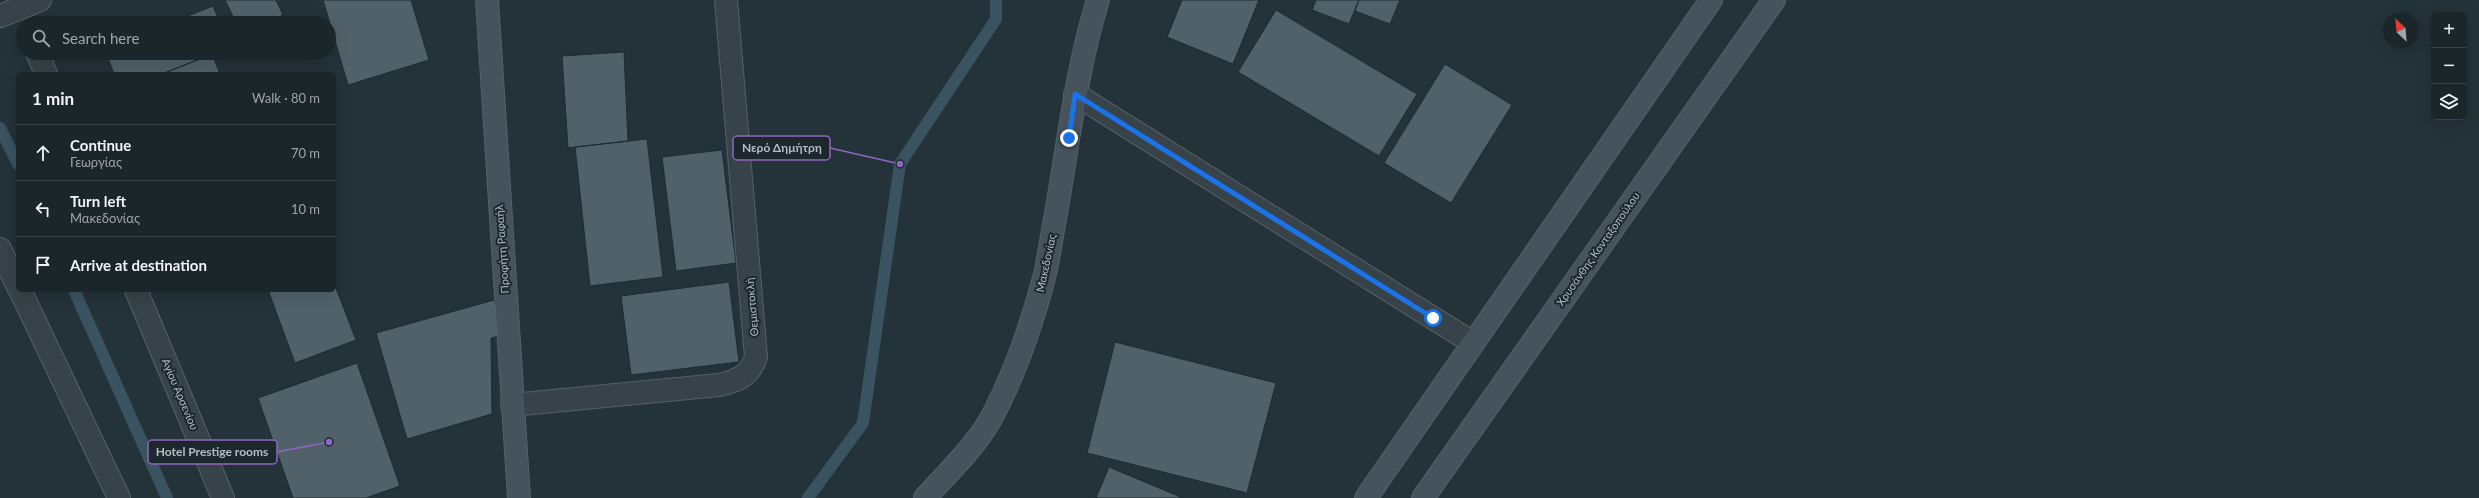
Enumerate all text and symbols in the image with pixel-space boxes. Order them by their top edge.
north arrow [2383,12,2419,48]
map controls [2431,12,2467,120]
button: + [2431,12,2467,48]
search box [16,16,336,60]
icon: search [30,27,52,49]
text: Search here [62,29,139,47]
button: − [2431,48,2467,84]
button: layers [2431,84,2467,120]
text: 1 min [32,88,74,109]
text: Walk · 80 m [252,90,320,106]
route end [1060,129,1078,147]
text: Continue [70,136,131,154]
callout: Νερό Δημήτρη [733,136,830,160]
text: Νερό Δημήτρη [742,140,822,155]
icon: ahead [32,142,54,164]
text: 70 m [291,145,320,161]
text: Γεωργίας [70,154,122,170]
street label: Χρυσάνθης Κονταξοπούλου [1553,189,1642,308]
text: Turn left [70,192,126,210]
icon: left [32,198,54,220]
text: 10 m [291,201,320,217]
street label: Προφήτη Ραφαήλ [492,204,511,294]
text: Μακεδονίας [70,210,140,226]
street label: Μακεδονίας [1033,233,1058,293]
icon: arrive [32,254,54,276]
text: Arrive at destination [70,256,207,274]
street label: Θεμιστοκλή [742,277,761,337]
route start [1424,309,1442,327]
street label: Αγίου Αρσενίου [160,356,201,432]
callout: Hotel Prestige rooms [148,440,277,464]
text: Hotel Prestige rooms [156,444,268,459]

